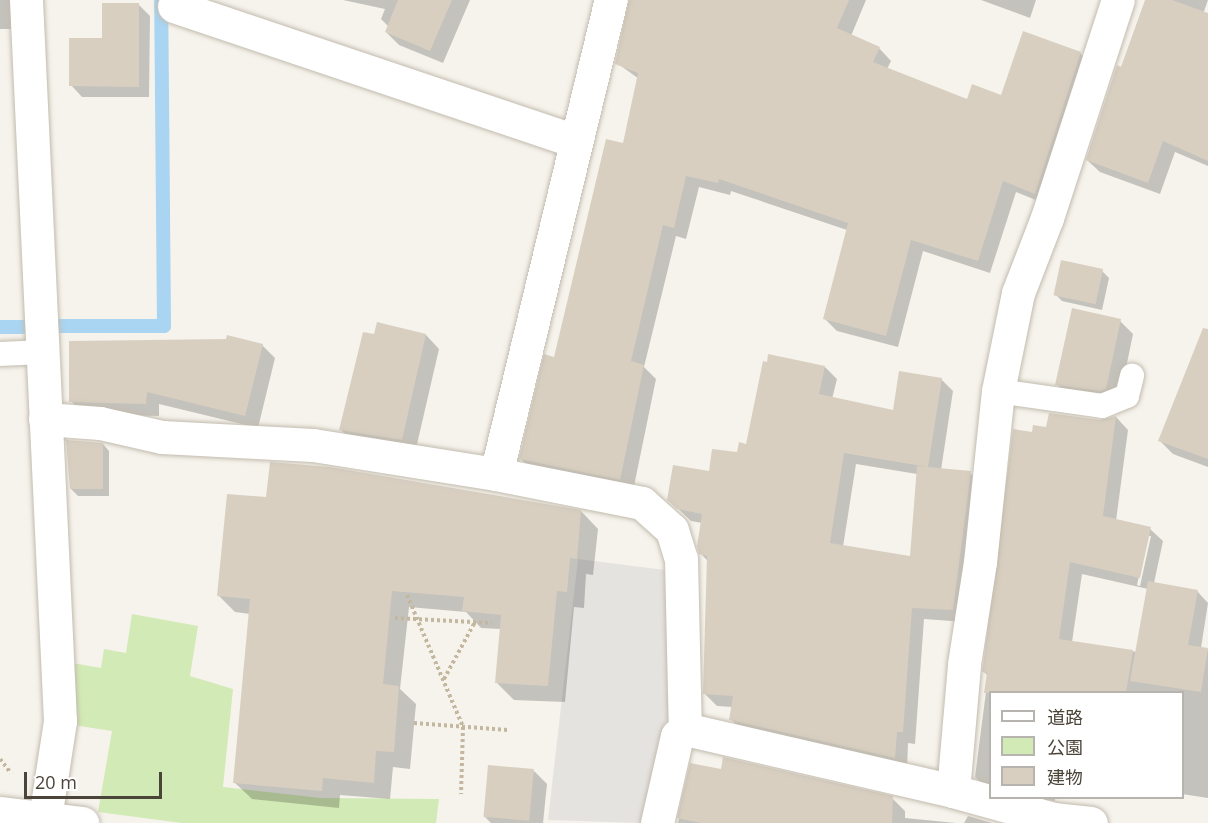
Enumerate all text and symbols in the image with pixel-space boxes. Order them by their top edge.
legend [989,691,1184,799]
text: 道路 [1047,705,1083,729]
text: 公園 [1047,735,1083,759]
scale bar [27,760,165,798]
text: 建物 [1047,765,1083,789]
text: 20 m [35,770,77,794]

